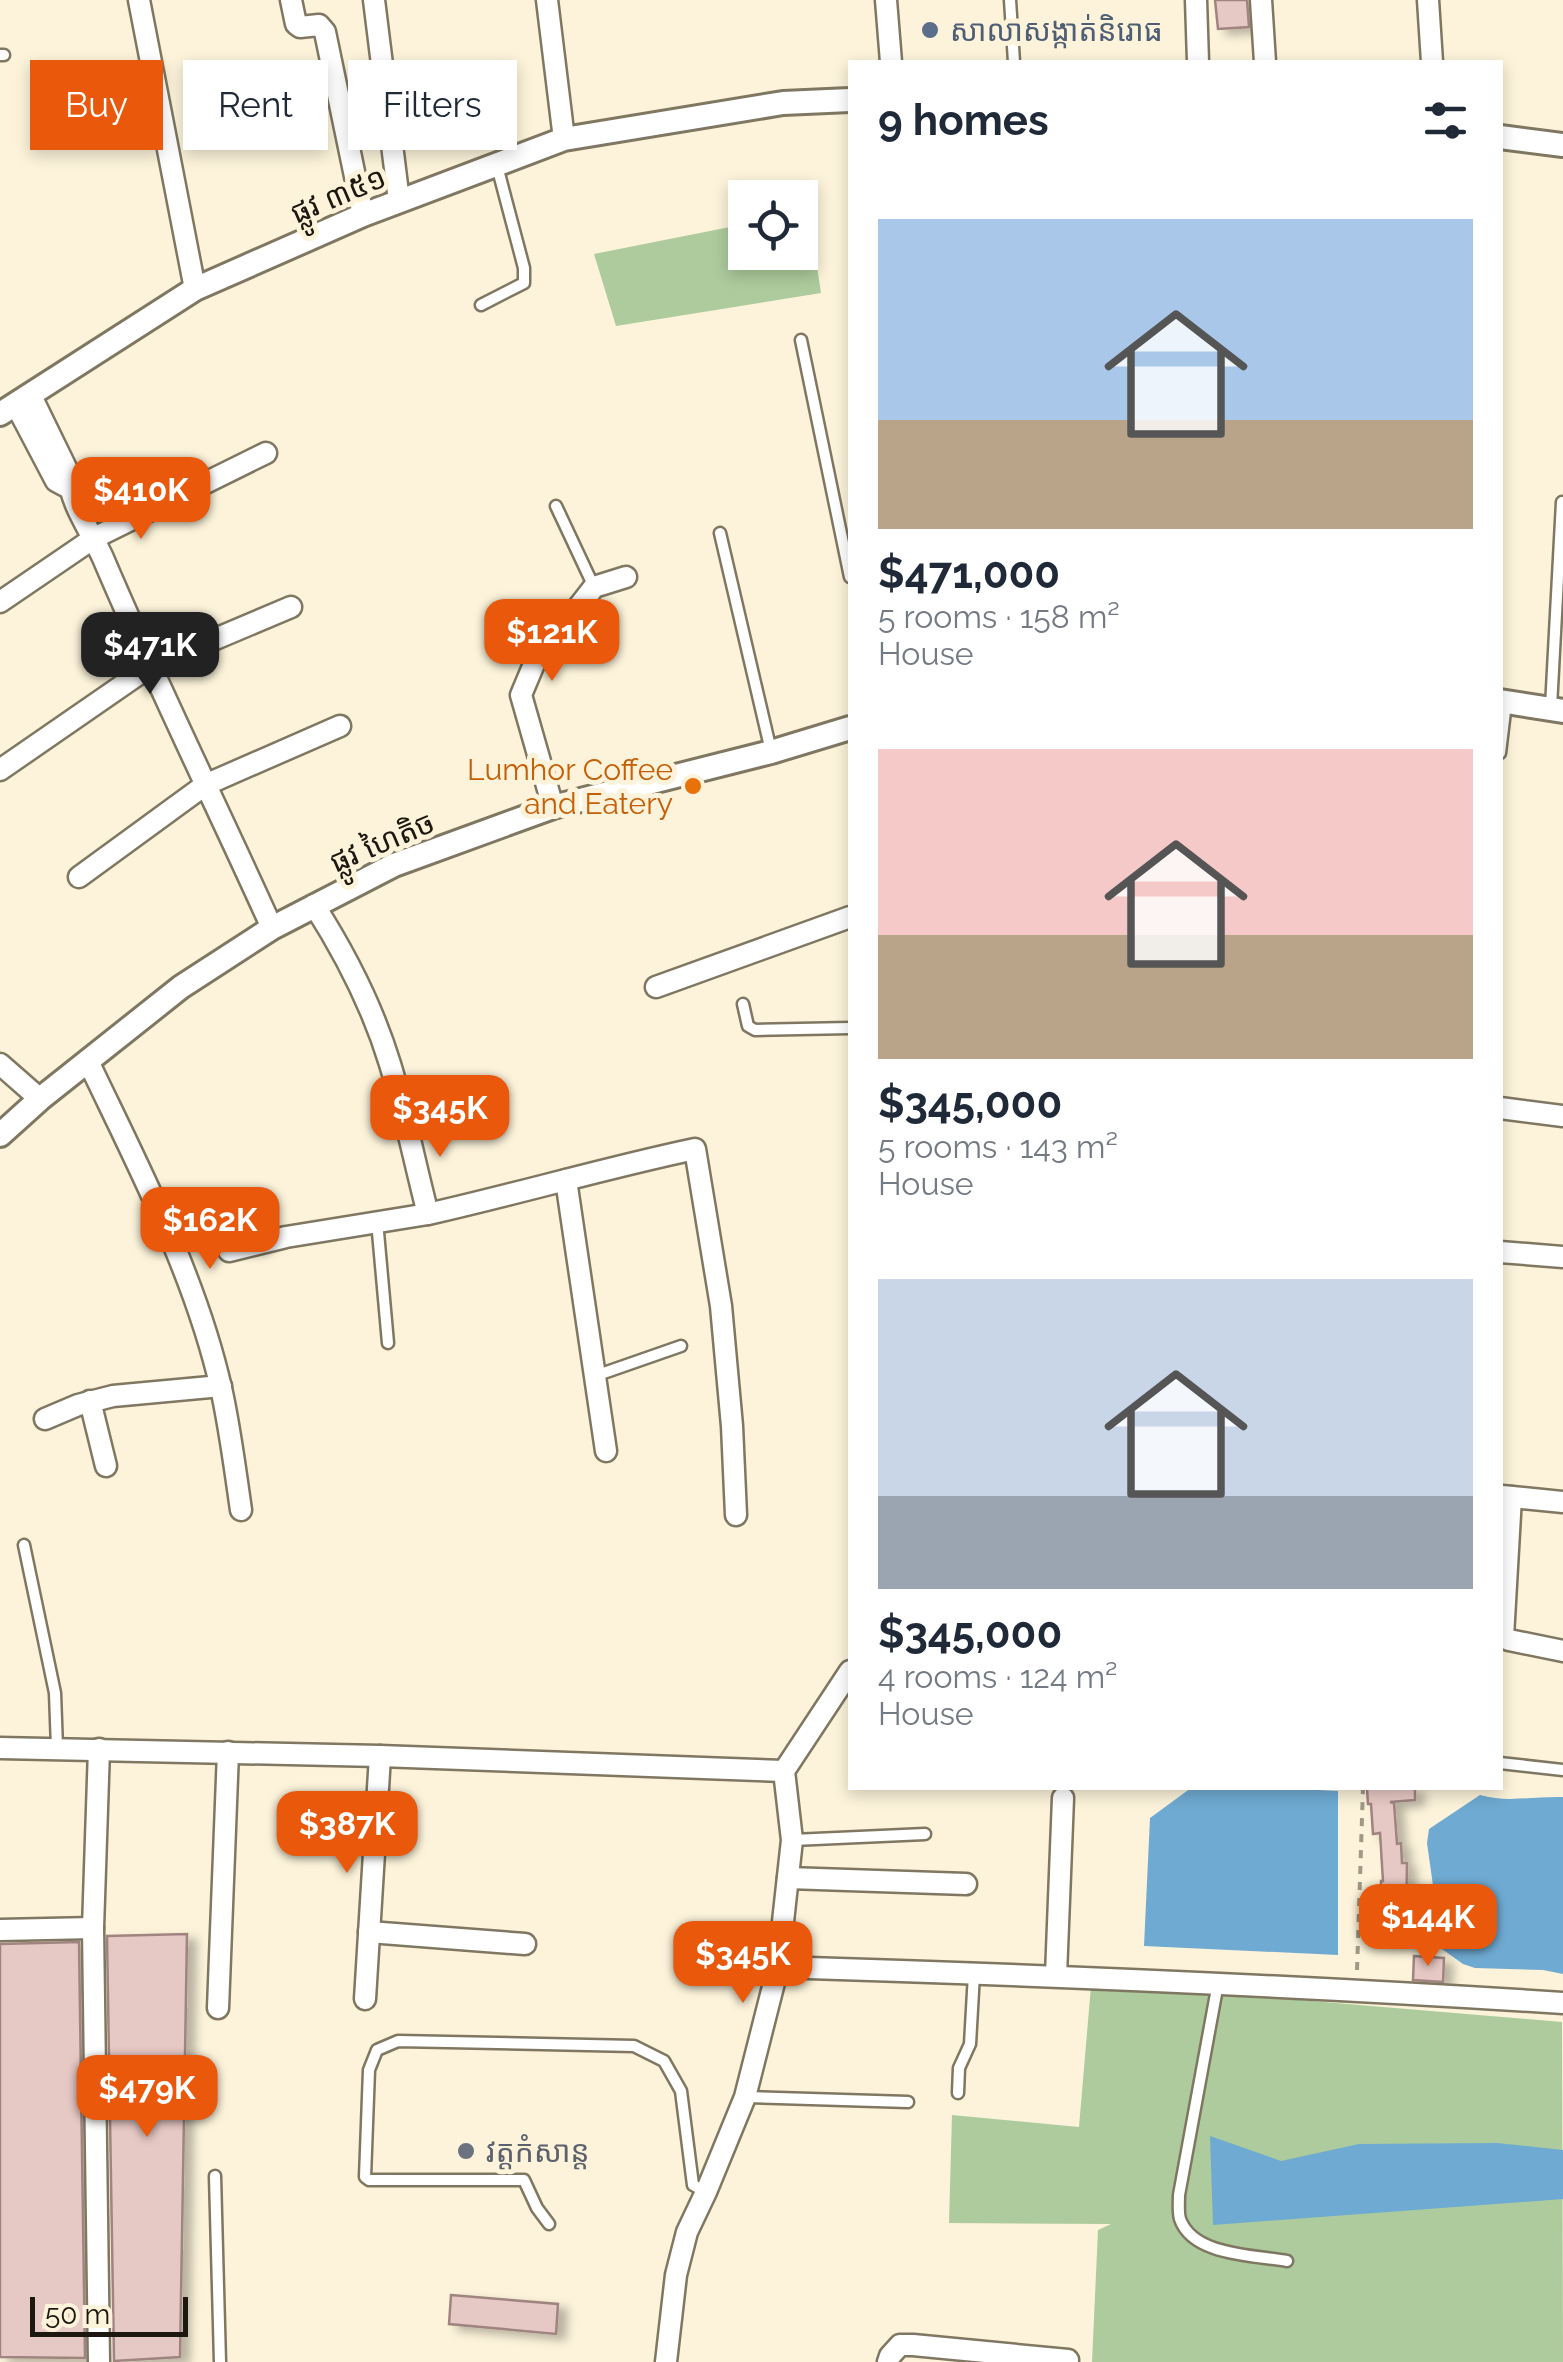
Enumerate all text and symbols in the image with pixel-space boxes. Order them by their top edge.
place label: សាលាសង្កាត់និរោធ [950,13,1163,49]
marker: សាលាសង្កាត់និរោធ [919,19,941,41]
chip: Buy [30,60,163,150]
chip: Rent [183,60,328,150]
chip: Filters [348,60,517,150]
icon: filters [1418,93,1473,148]
text: 9 homes [878,96,1049,145]
street label: ផ្លូវ ៣៥១ [285,159,395,239]
map controls [728,180,818,270]
button: locate [728,180,818,270]
icon: home [1086,284,1266,464]
pin: $410K [71,457,211,542]
text: $410K [93,471,189,508]
text: $471,000 [878,549,1060,598]
text: 5 rooms · 158 m² [878,598,1120,635]
pin: $121K [482,599,622,684]
pin: $471K [80,612,220,697]
text: $121K [506,613,598,650]
text: $471K [103,626,197,663]
text: House [878,635,974,672]
place label: Lumhor Coffee and Eatery [467,752,673,821]
marker: Lumhor Coffee and Eatery [682,775,704,797]
street label: ផ្លូវ ហៃតិច [324,803,443,888]
icon: home [1086,814,1266,994]
pin: $345K [370,1075,510,1160]
text: $345,000 [878,1079,1062,1128]
text: $345K [392,1089,488,1126]
text: 5 rooms · 143 m² [878,1128,1118,1165]
text: House [878,1165,974,1202]
pin: $162K [140,1187,280,1272]
text: $162K [163,1201,257,1238]
icon: home [1086,1344,1266,1524]
text: $345,000 [878,1609,1062,1658]
text: 4 rooms · 124 m² [878,1658,1118,1695]
text: House [878,1695,974,1732]
pin: $387K [277,1791,417,1876]
text: $387K [299,1805,395,1842]
pin: $144K [1358,1884,1498,1969]
text: $144K [1381,1898,1475,1935]
pin: $345K [673,1921,813,2006]
text: $345K [695,1935,791,1972]
pin: $479K [77,2055,217,2140]
text: $479K [99,2069,195,2106]
place label: វត្តកំសាន្ត [486,2134,589,2170]
marker: វត្តកំសាន្ត [455,2140,477,2162]
scale bar [30,2292,188,2336]
text: 50 m [45,2298,110,2331]

